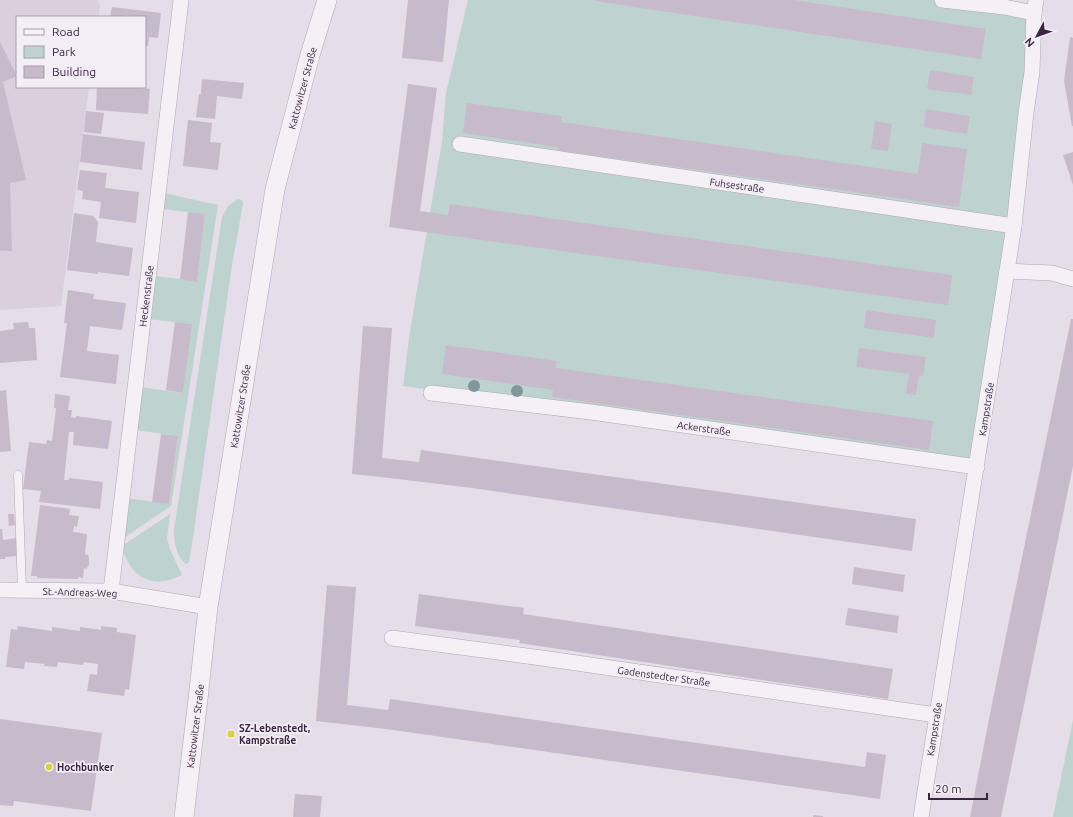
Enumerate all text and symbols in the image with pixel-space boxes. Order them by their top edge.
legend [16,16,146,88]
north arrow [1017,16,1057,56]
text: Road [52,25,80,38]
text: N [1022,36,1037,50]
text: Park [52,45,76,58]
street label: Kattowitzer Straße [286,46,319,130]
text: Building [52,65,96,78]
street label: Fuhsestraße [709,176,765,195]
street label: Heckenstraße [137,265,156,328]
street label: Kattowitzer Straße [228,363,253,449]
street label: Kampstraße [977,381,996,437]
street label: Ackerstraße [676,419,731,438]
street label: St.-Andreas-Weg [42,586,118,599]
street label: Gadenstedter Straße [617,665,711,688]
street label: Kattowitzer Straße [185,683,206,769]
street label: Kampstraße [925,701,944,757]
place label: SZ-Lebenstedt, Kampstraße [239,723,311,746]
marker: SZ-Lebenstedt, Kampstraße [226,729,236,739]
marker: Hochbunker [44,762,54,772]
place label: Hochbunker [57,762,115,773]
scale bar [929,775,987,801]
text: 20 m [935,782,962,795]

